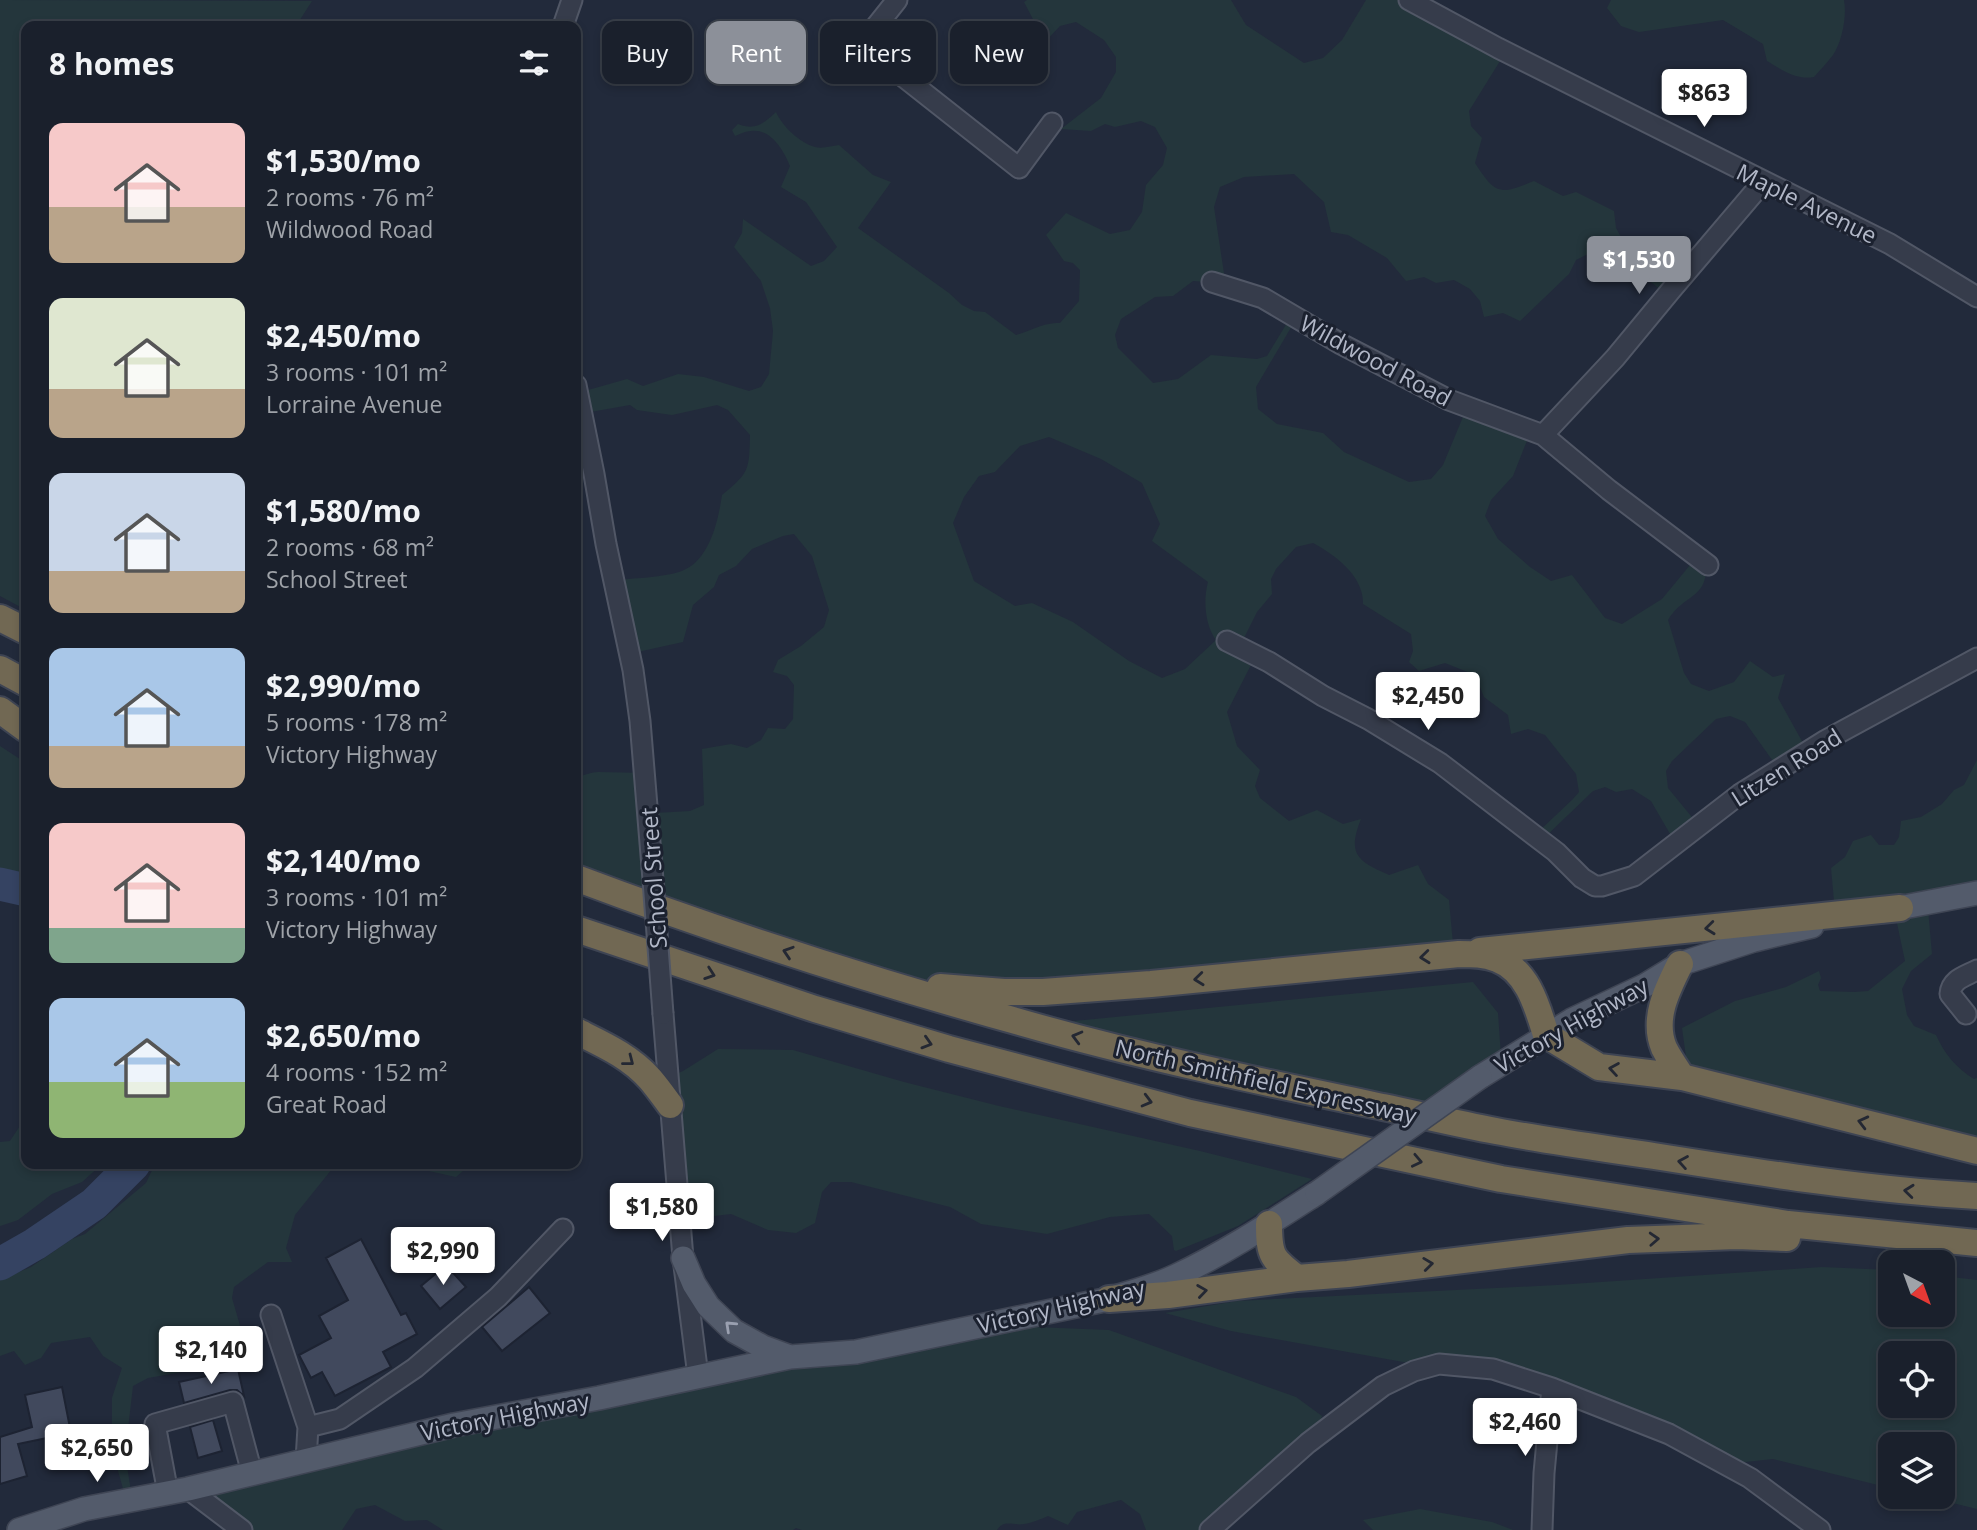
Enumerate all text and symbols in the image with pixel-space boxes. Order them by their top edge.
chip: Buy [602,21,692,84]
chip: Rent [706,21,806,84]
chip: Filters [820,21,936,84]
chip: New [950,21,1048,84]
text: 8 homes [49,43,174,84]
icon: filters [515,44,553,82]
pin: $863 [1663,69,1745,129]
text: $863 [1678,76,1730,108]
text: $1,530/mo [266,140,421,181]
icon: home [105,151,189,235]
street label: Maple Avenue [1732,155,1882,251]
text: 2 rooms · 76 m² [266,181,434,213]
text: Wildwood Road [266,213,433,245]
pin: $1,530 [1582,236,1696,296]
text: $1,530 [1603,243,1675,275]
street label: Wildwood Road [1295,307,1457,413]
text: $2,450/mo [266,315,421,356]
icon: home [105,326,189,410]
text: 3 rooms · 101 m² [266,356,447,388]
text: Lorraine Avenue [266,388,442,420]
text: $1,580/mo [266,490,421,531]
icon: home [105,501,189,585]
text: 2 rooms · 68 m² [266,531,434,563]
text: School Street [266,563,407,595]
text: $2,990/mo [266,665,421,706]
pin: $2,450 [1371,672,1485,732]
icon: home [105,676,189,760]
text: $2,450 [1392,679,1464,711]
text: 5 rooms · 178 m² [266,706,447,738]
street label: Litzen Road [1725,720,1847,814]
text: Victory Highway [266,738,437,770]
street label: School Street [632,806,674,950]
text: $2,140/mo [266,840,421,881]
icon: home [105,851,189,935]
text: 3 rooms · 101 m² [266,881,447,913]
text: Victory Highway [266,913,437,945]
one-way arrow [1704,920,1716,935]
one-way arrow [782,946,794,961]
one-way arrow [1420,949,1431,964]
one-way arrow [703,966,716,980]
street label: Victory Highway [1488,969,1654,1080]
one-way arrow [1193,972,1205,987]
text: $2,650/mo [266,1015,421,1056]
icon: home [105,1026,189,1110]
one-way arrow [1071,1031,1083,1045]
street label: North Smithfield Expressway [1112,1031,1420,1131]
one-way arrow [921,1034,933,1049]
one-way arrow [620,1053,633,1065]
text: 4 rooms · 152 m² [266,1056,447,1088]
one-way arrow [1608,1062,1620,1077]
text: Great Road [266,1088,387,1120]
one-way arrow [1140,1093,1152,1108]
one-way arrow [1857,1116,1869,1131]
one-way arrow [1411,1152,1423,1167]
one-way arrow [1677,1155,1689,1170]
pin: $1,580 [605,1184,719,1243]
one-way arrow [1903,1184,1914,1199]
text: $1,580 [626,1190,698,1222]
pin: $2,990 [386,1228,500,1287]
one-way arrow [1649,1232,1660,1247]
text: $2,990 [407,1234,479,1266]
north arrow [1878,1250,1955,1326]
map controls [1878,1250,1955,1509]
one-way arrow [1422,1257,1434,1272]
street label: Victory Highway [974,1271,1148,1341]
one-way arrow [1196,1283,1208,1298]
one-way arrow [725,1321,738,1334]
pin: $2,140 [154,1326,268,1386]
text: $2,140 [175,1333,247,1365]
button: locate [1878,1341,1955,1418]
street label: Victory Highway [418,1384,592,1448]
pin: $2,460 [1468,1398,1582,1458]
text: $2,460 [1489,1405,1561,1437]
pin: $2,650 [40,1424,154,1484]
text: $2,650 [61,1431,133,1463]
button: layers [1878,1432,1955,1509]

